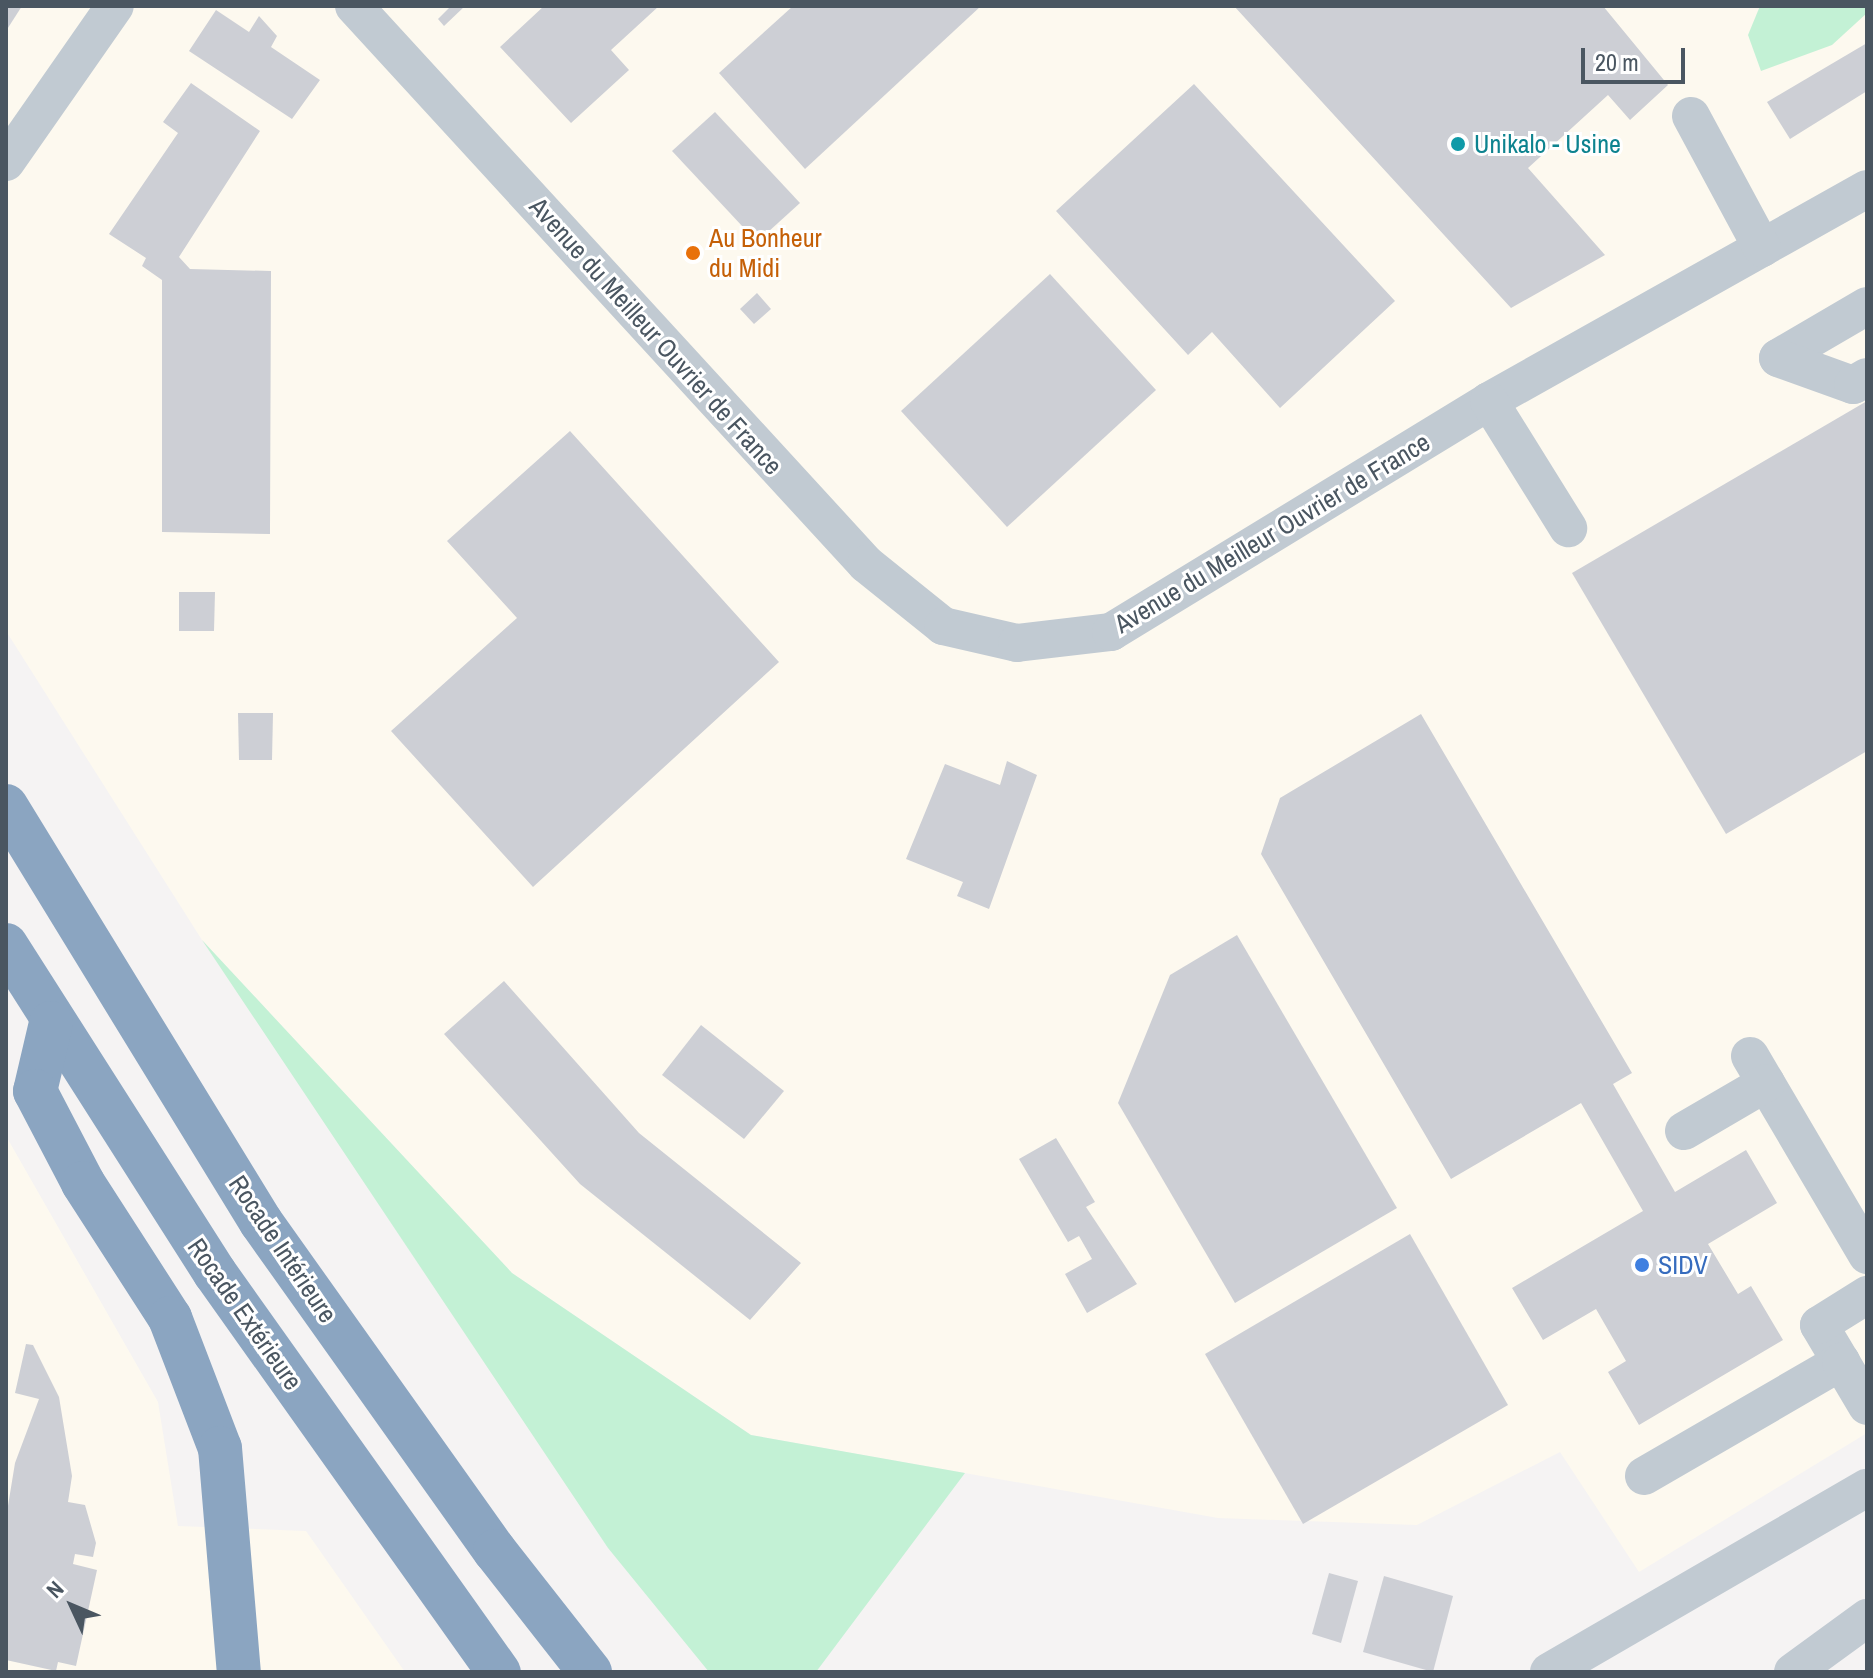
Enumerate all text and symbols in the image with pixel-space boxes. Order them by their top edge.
scale bar [1585,32,1689,82]
text: 20 m [1595,46,1639,78]
place label: Unikalo - Usine [1474,128,1621,160]
marker: Unikalo - Usine [1449,135,1467,153]
street label: Avenue du Meilleur Ouvrier de France [523,191,789,481]
place label: Au Bonheur du Midi [709,222,822,284]
marker: Au Bonheur du Midi [684,244,702,262]
street label: Avenue du Meilleur Ouvrier de France [1109,426,1435,640]
street label: Rocade Intérieure [222,1170,344,1328]
street label: Rocade Extérieure [181,1232,309,1396]
place label: SIDV [1658,1249,1708,1281]
marker: SIDV [1633,1256,1651,1274]
north arrow [32,1566,112,1646]
text: N [39,1574,70,1604]

